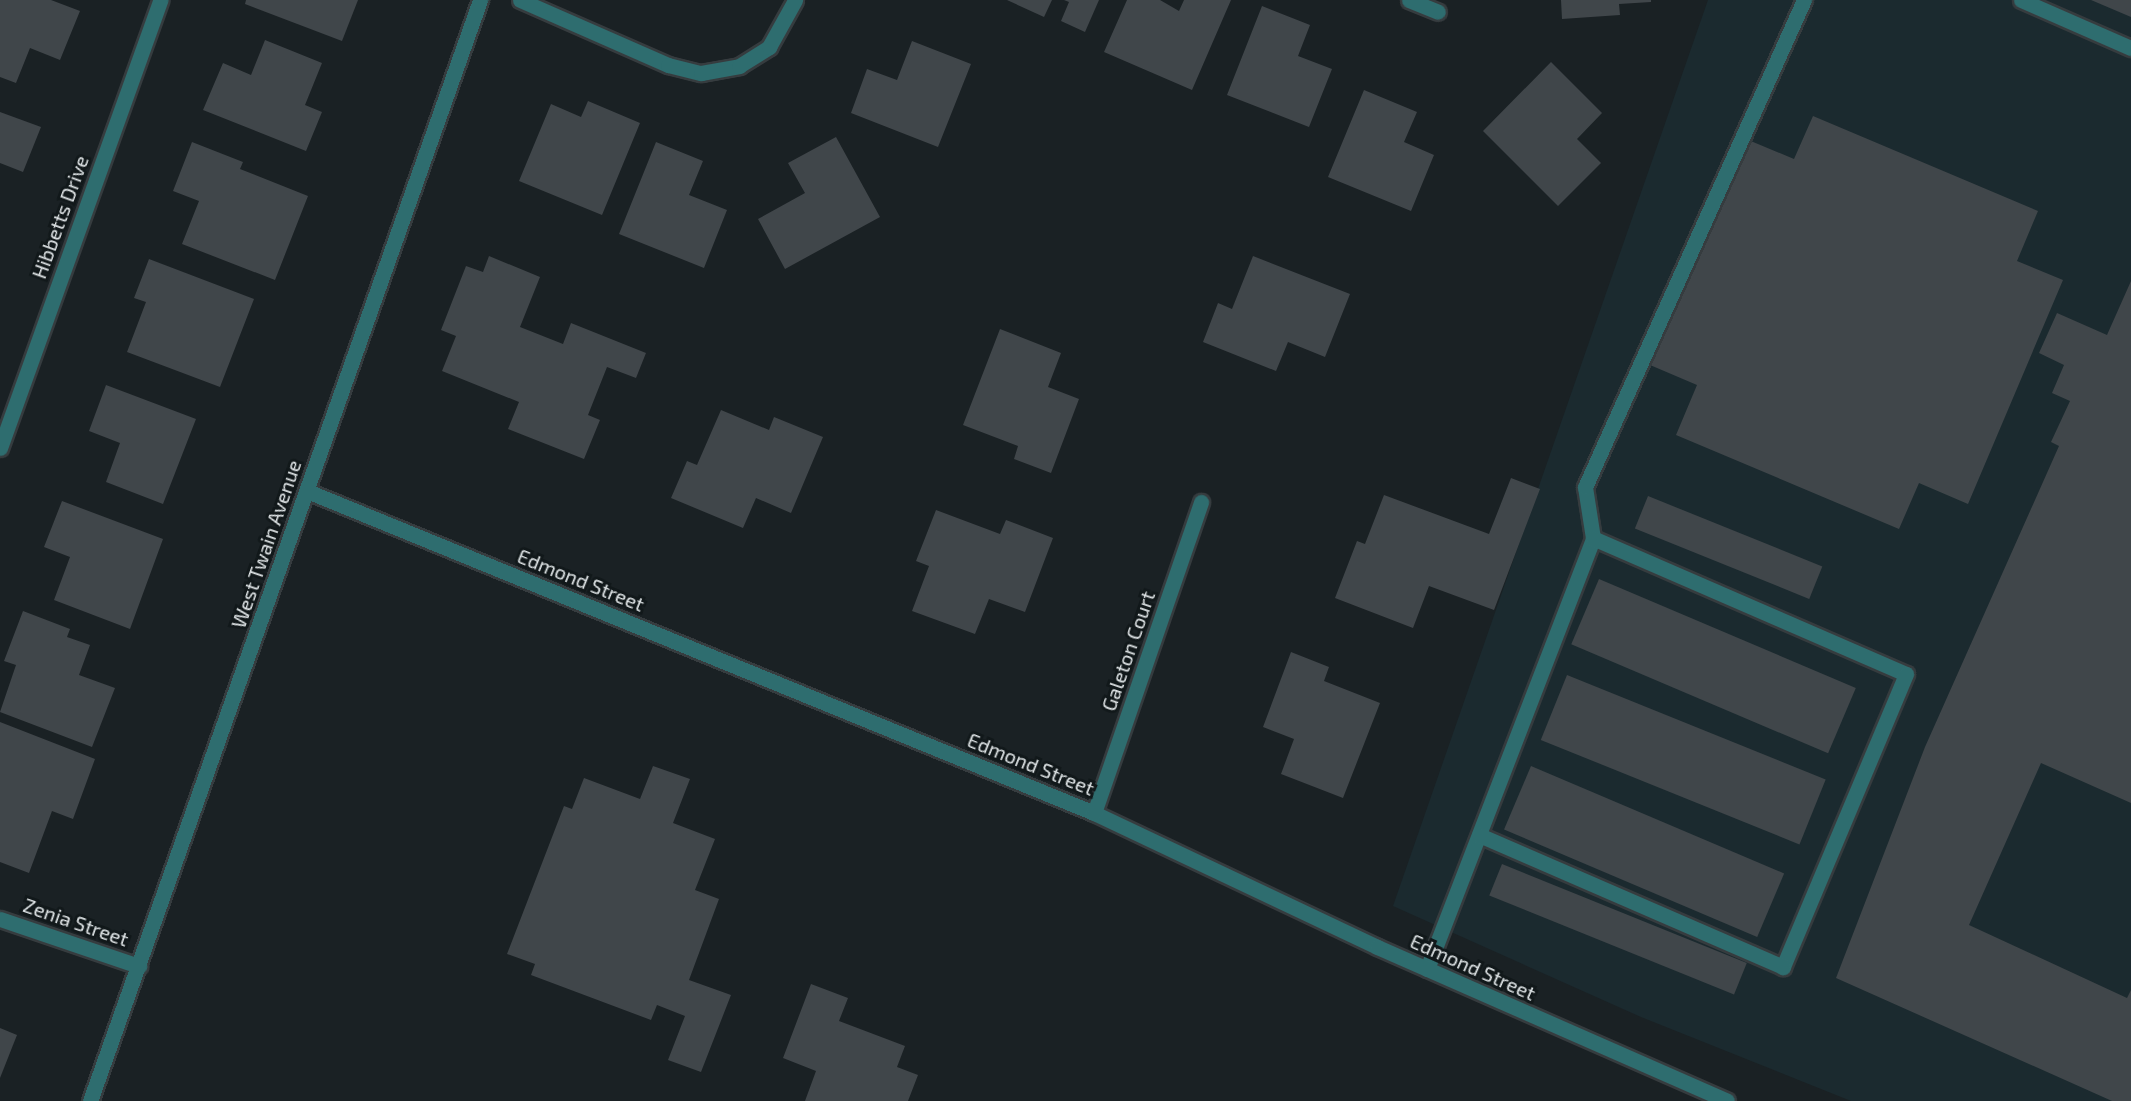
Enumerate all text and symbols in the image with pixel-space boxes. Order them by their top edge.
street label: Hibbetts Drive [27,152,93,282]
street label: West Twain Avenue [226,456,306,632]
street label: Edmond Street [514,544,648,616]
street label: Galeton Court [1096,588,1160,714]
street label: Edmond Street [964,728,1098,800]
street label: Zenia Street [20,893,132,951]
street label: Edmond Street [1407,929,1539,1005]

